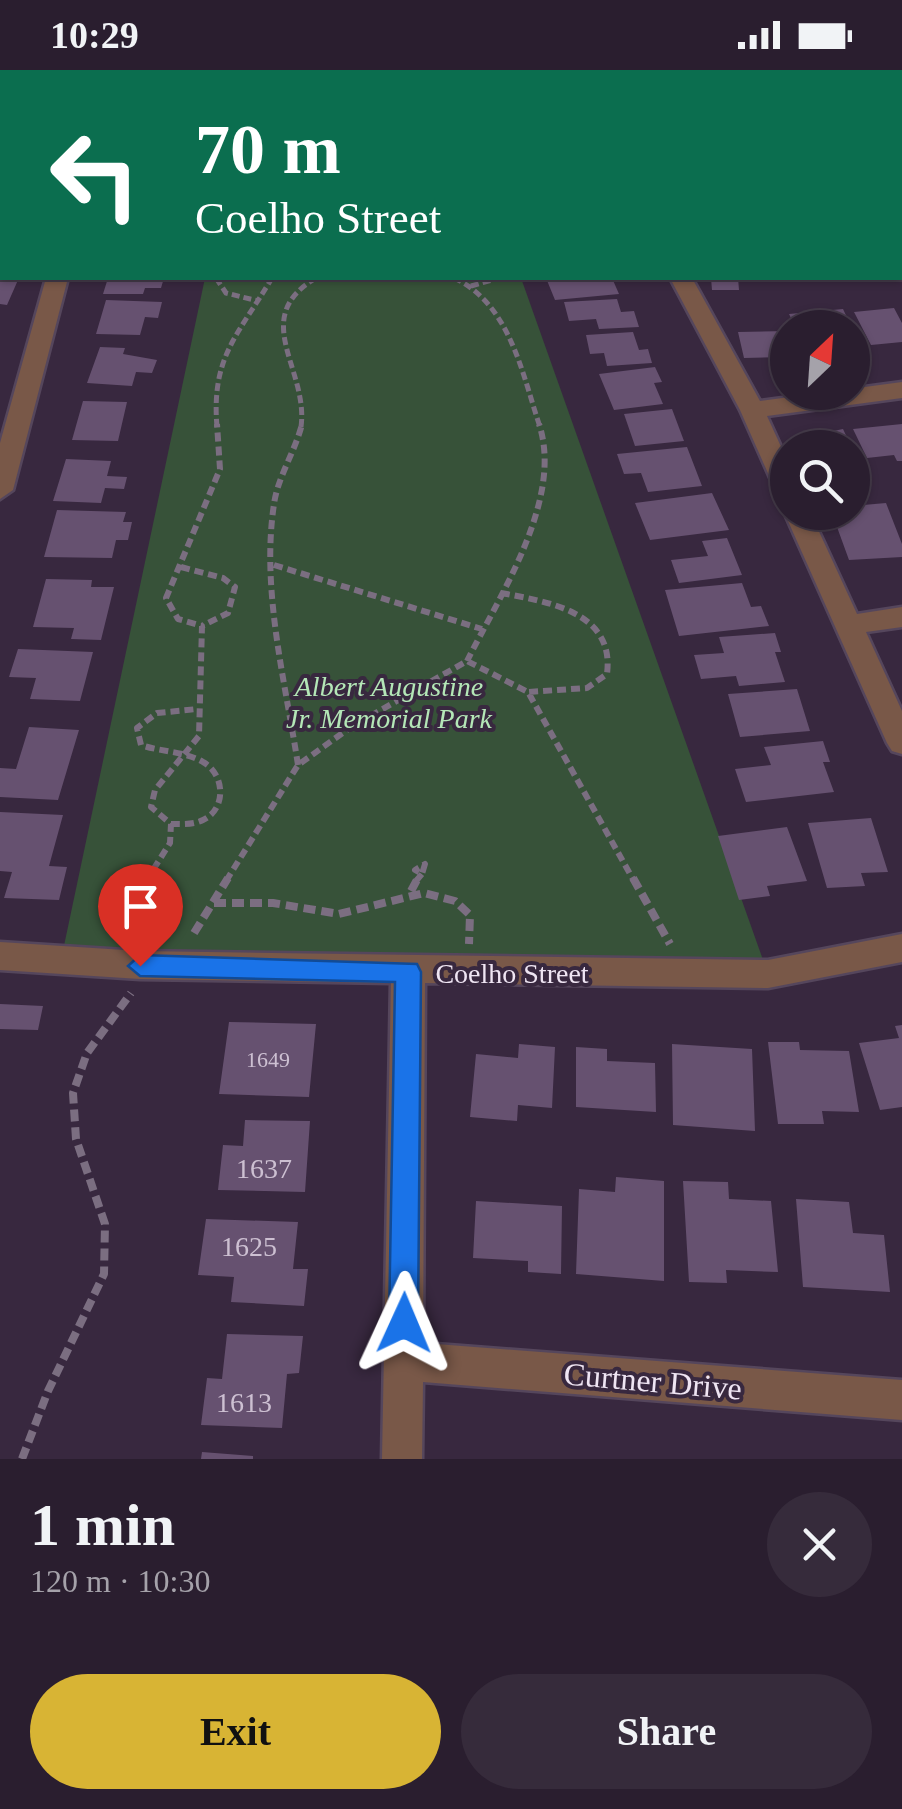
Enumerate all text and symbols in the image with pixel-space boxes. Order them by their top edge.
text: 10:29 [50,14,139,56]
icon: left [30,110,160,240]
text: 70 m [195,111,341,188]
text: Coelho Street [195,193,441,243]
north arrow [770,310,870,410]
map controls [770,310,870,530]
button: search [770,430,870,530]
park label: Albert Augustine Jr. Memorial Park [286,671,493,734]
pin [98,864,183,967]
icon: arrive [113,879,168,934]
street label: Coelho Street [435,958,589,989]
house number: 1649 [246,1047,290,1072]
house number: 1637 [236,1153,292,1184]
house number: 1625 [221,1231,277,1262]
position arrow [352,1271,456,1375]
street label: Curtner Drive [562,1355,744,1407]
house number: 1613 [216,1387,272,1418]
text: 1 min [30,1492,175,1558]
button: close [767,1492,872,1597]
text: 120 m · 10:30 [30,1563,210,1599]
button: Exit [30,1674,441,1789]
button: Share [461,1674,872,1789]

